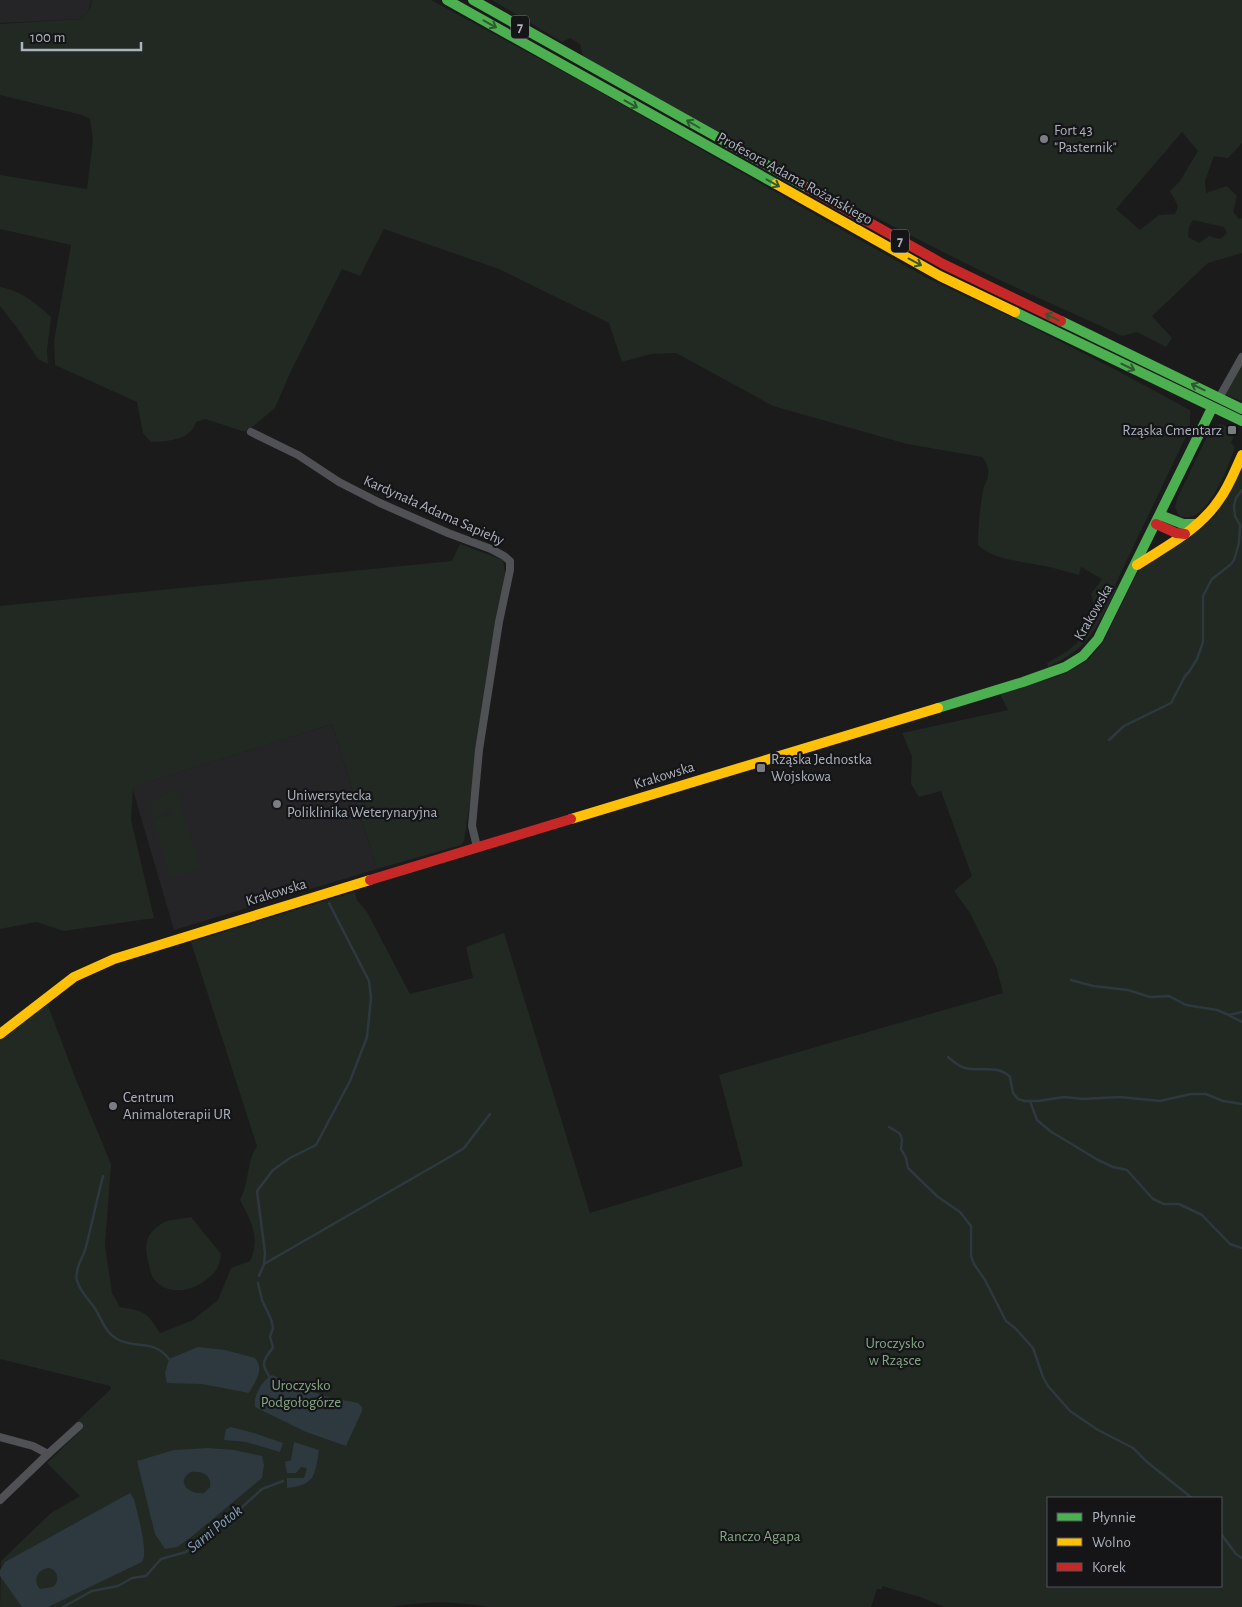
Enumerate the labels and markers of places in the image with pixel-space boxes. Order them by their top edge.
place label: Fort 43 "Pasternik" [1054,123,1117,155]
marker: Fort 43 "Pasternik" [1038,133,1050,145]
place label: Rząska Cmentarz [1122,423,1222,438]
marker: Rząska Cmentarz [1226,424,1238,436]
place label: Rząska Jednostka Wojskowa [771,752,872,784]
marker: Rząska Jednostka Wojskowa [755,762,767,774]
place label: Uniwersytecka Poliklinika Weterynaryjna [287,788,438,820]
marker: Uniwersytecka Poliklinika Weterynaryjna [271,798,283,810]
place label: Centrum Animaloterapii UR [123,1090,231,1122]
marker: Centrum Animaloterapii UR [107,1100,119,1112]

